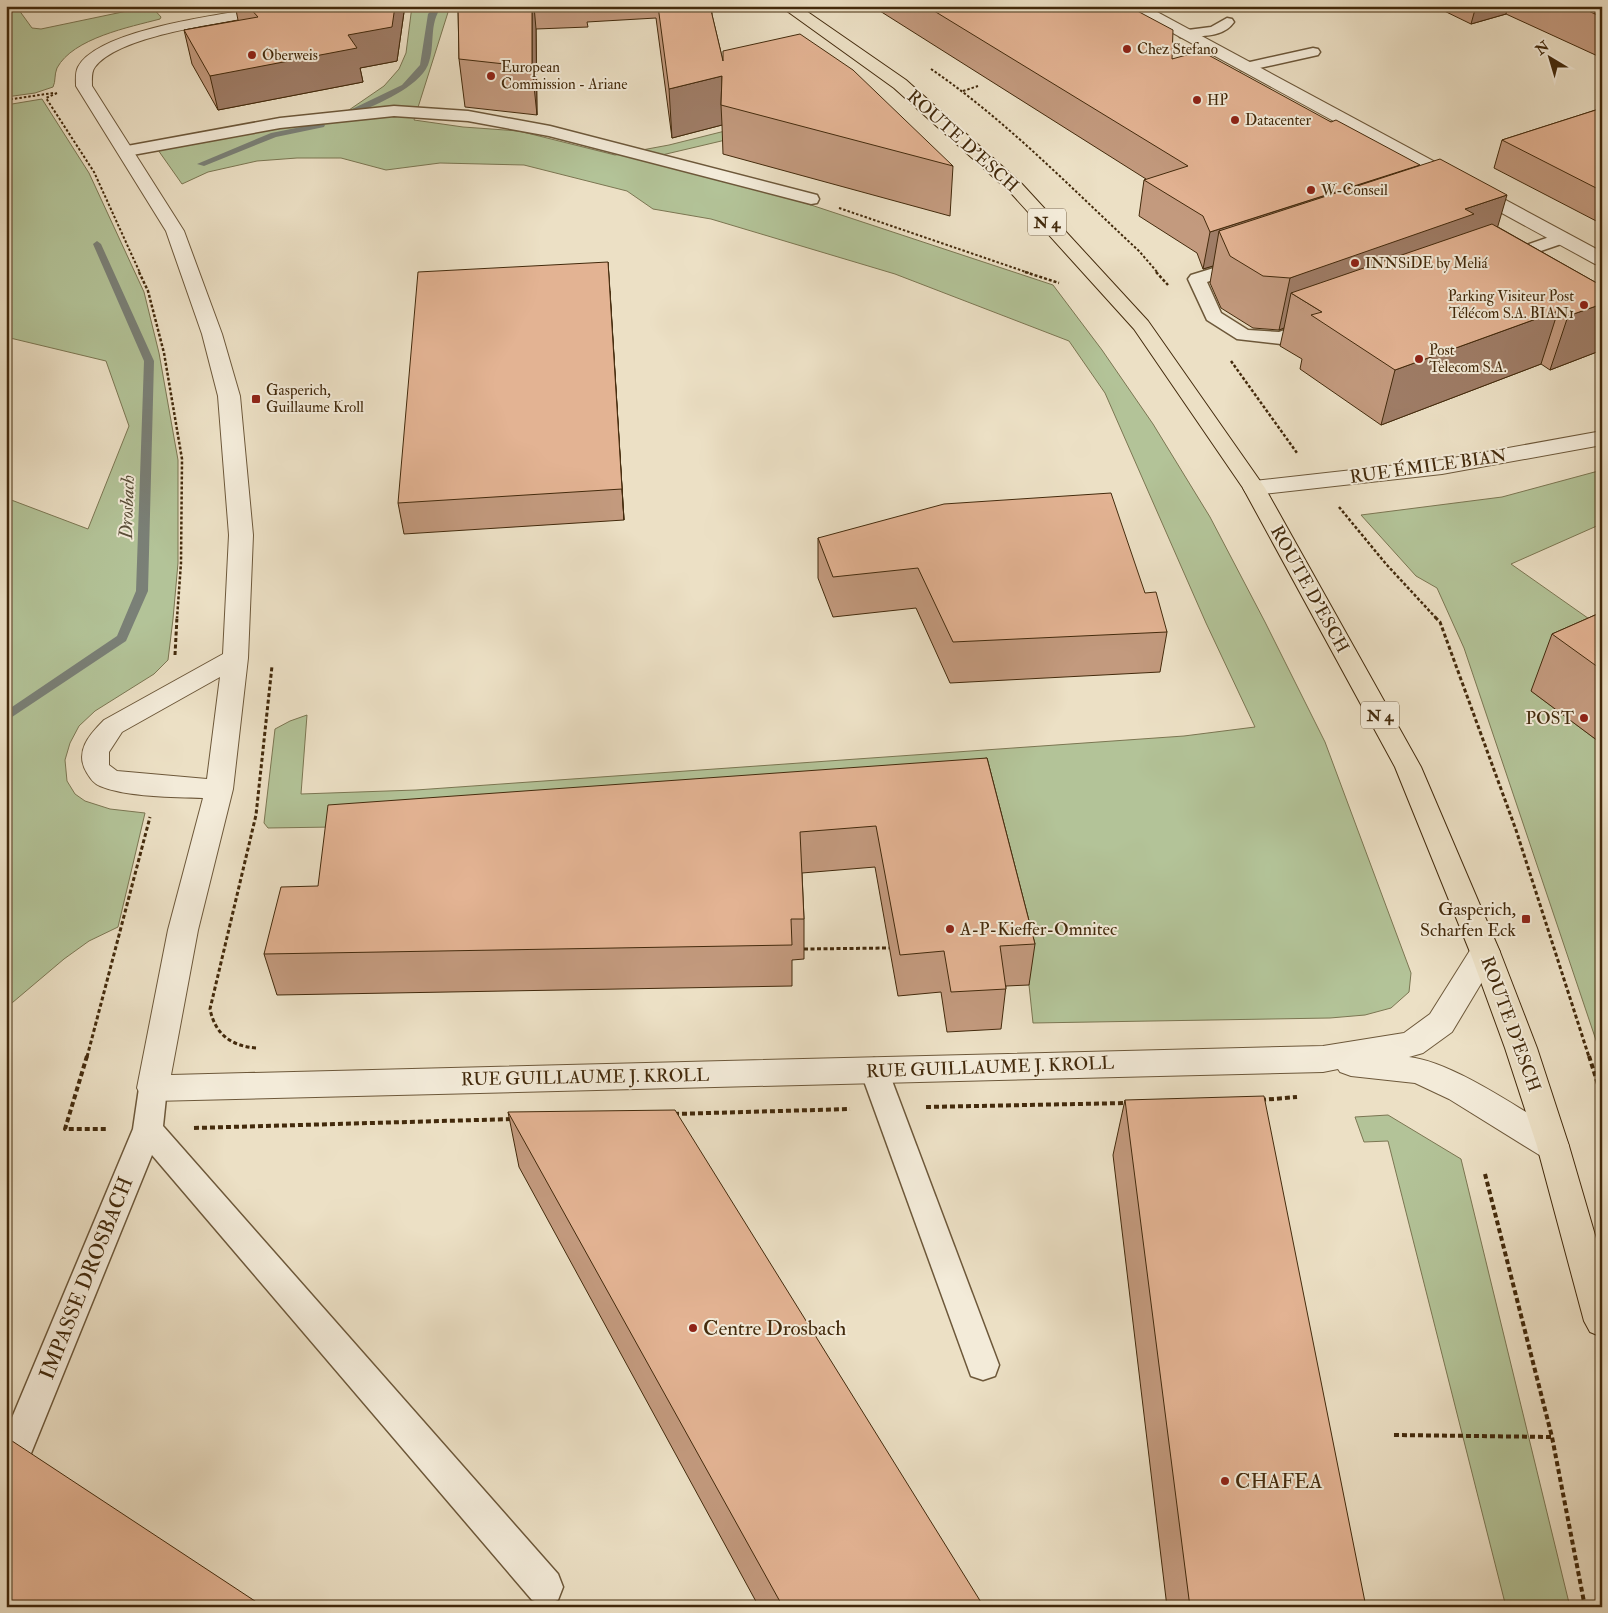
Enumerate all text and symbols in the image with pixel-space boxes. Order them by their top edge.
north arrow [1526,32,1576,82]
text: N [1531,37,1553,59]
place label: Chez Stefano [1137,40,1218,59]
marker: Chez Stefano [1121,43,1133,55]
place label: Oberweis [262,46,318,65]
marker: Oberweis [246,49,258,61]
place label: European Commission - Ariane [501,58,628,94]
marker: European Commission - Ariane [485,70,497,82]
street label: ROUTE D'ESCH [902,85,1023,198]
place label: HP [1207,91,1228,110]
marker: HP [1191,94,1203,106]
place label: Datacenter [1245,111,1312,130]
marker: Datacenter [1229,114,1241,126]
place label: W-Conseil [1320,181,1388,200]
marker: W-Conseil [1305,184,1317,196]
road number: N 4 [1028,208,1066,236]
place label: INNSiDE by Meliá [1365,254,1489,273]
marker: INNSiDE by Meliá [1349,257,1361,269]
place label: Parking Visiteur Post Télécom S.A. BIAN1 [1448,287,1574,323]
marker: Parking Visiteur Post Télécom S.A. BIAN1 [1578,299,1590,311]
place label: Post Telecom S.A. [1429,341,1507,377]
marker: Post Telecom S.A. [1413,353,1425,365]
place label: Gasperich, Guillaume Kroll [266,381,364,417]
marker: Gasperich, Guillaume Kroll [250,393,262,405]
street label: RUE ÉMILE BIAN [1348,444,1508,489]
water label: Drosbach [114,475,140,540]
street label: ROUTE D'ESCH [1265,521,1354,657]
road number: N 4 [1361,702,1399,728]
place label: POST [1525,707,1575,730]
marker: POST [1578,712,1590,724]
place label: Gasperich, Scharfen Eck [1420,898,1516,942]
marker: Gasperich, Scharfen Eck [1520,913,1532,925]
place label: A-P-Kieffer-Omnitec [959,918,1117,941]
marker: A-P-Kieffer-Omnitec [944,923,956,935]
street label: ROUTE D'ESCH [1475,953,1546,1095]
street label: RUE GUILLAUME J. KROLL [866,1052,1114,1083]
street label: RUE GUILLAUME J. KROLL [461,1064,709,1091]
street label: IMPASSE DROSBACH [33,1173,140,1384]
place label: Centre Drosbach [703,1315,846,1342]
marker: Centre Drosbach [687,1322,699,1334]
place label: CHAFEA [1235,1468,1323,1495]
marker: CHAFEA [1219,1475,1231,1487]

